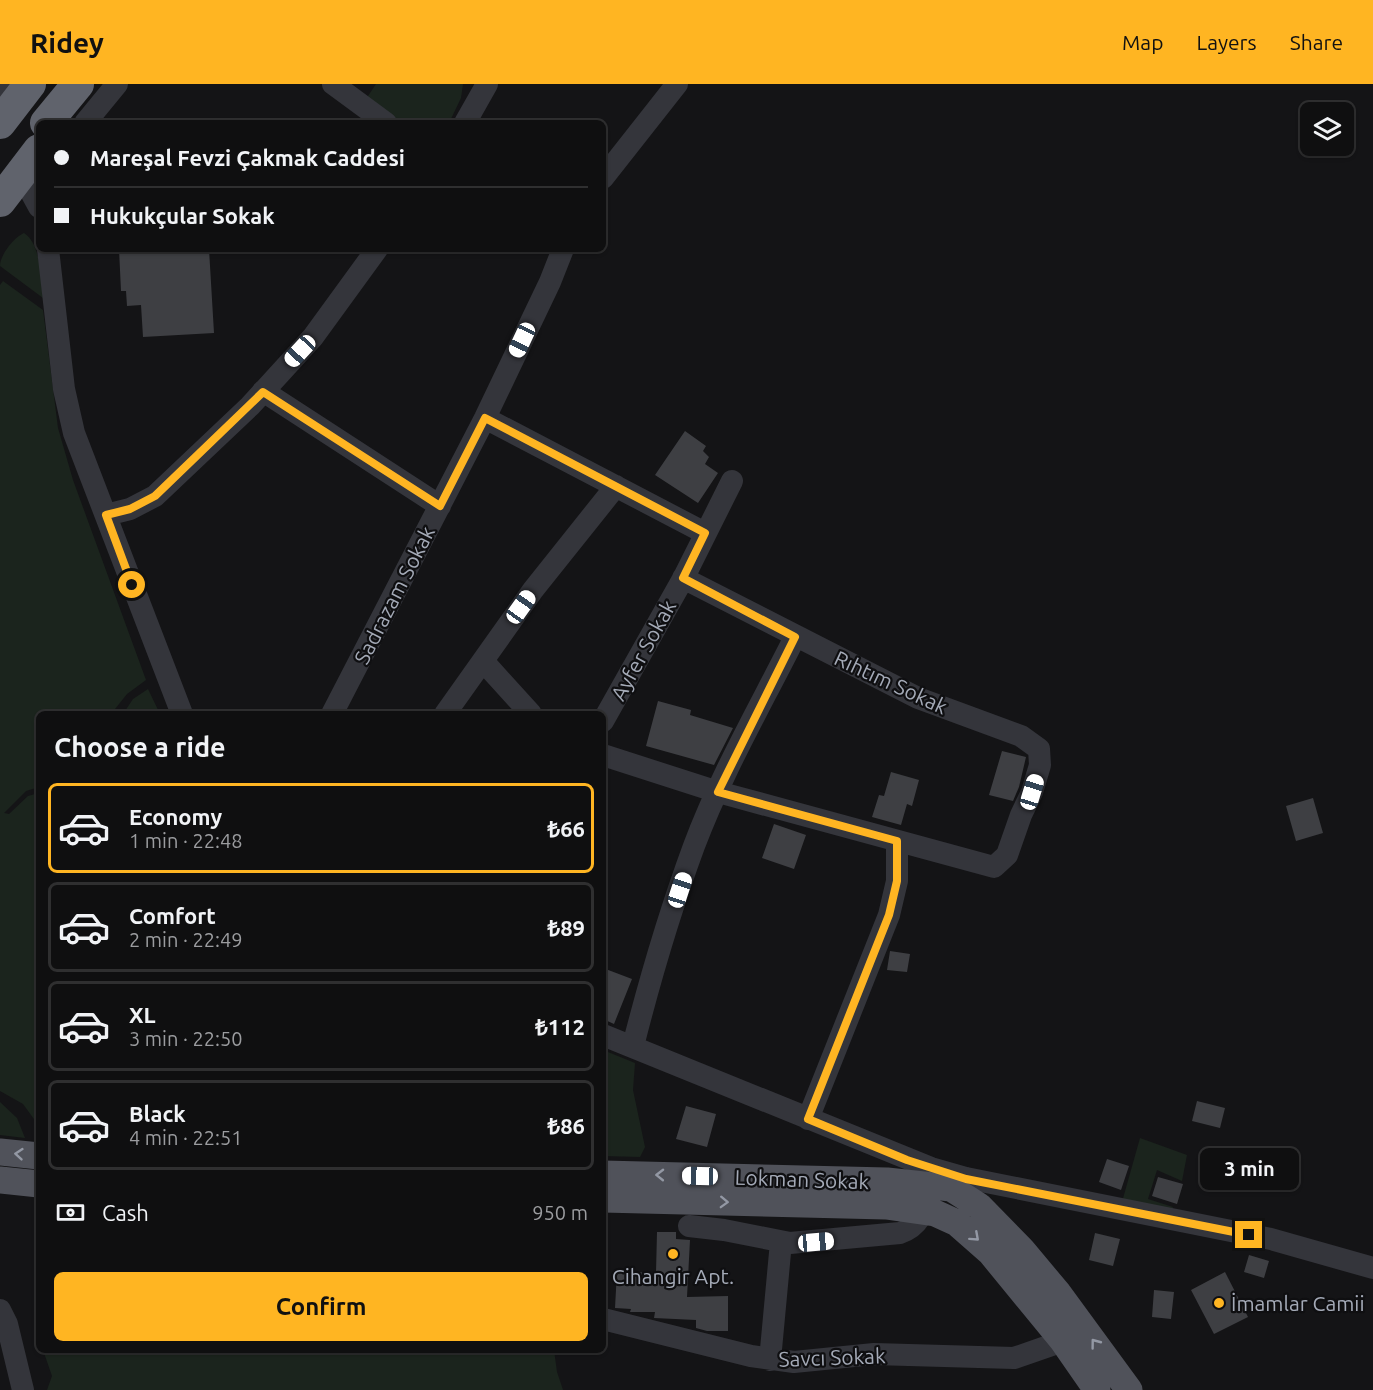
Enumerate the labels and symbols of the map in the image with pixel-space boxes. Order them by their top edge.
car [506,320,538,360]
car [281,332,319,370]
street label: Sadrazam Sokak [349,522,439,668]
route start [118,571,145,598]
car [503,587,539,627]
street label: Ayfer Sokak [606,595,681,704]
street label: Rıhtım Sokak [831,645,952,719]
car [1018,772,1046,812]
car [666,870,694,910]
one-way arrow [15,1148,24,1161]
callout: 3 min [1200,1148,1298,1190]
street label: Lokman Sokak [734,1165,870,1193]
car [682,1167,718,1185]
one-way arrow [656,1169,665,1181]
one-way arrow [720,1196,729,1208]
route end [1235,1221,1262,1248]
one-way arrow [968,1230,979,1241]
car [797,1231,835,1253]
marker: Cihangir Apt. [666,1247,680,1261]
place label: Cihangir Apt. [612,1264,734,1288]
place label: İmamlar Camii [1231,1291,1365,1315]
marker: İmamlar Camii [1212,1296,1226,1310]
one-way arrow [1091,1338,1102,1349]
street label: Savcı Sokak [778,1343,886,1371]

